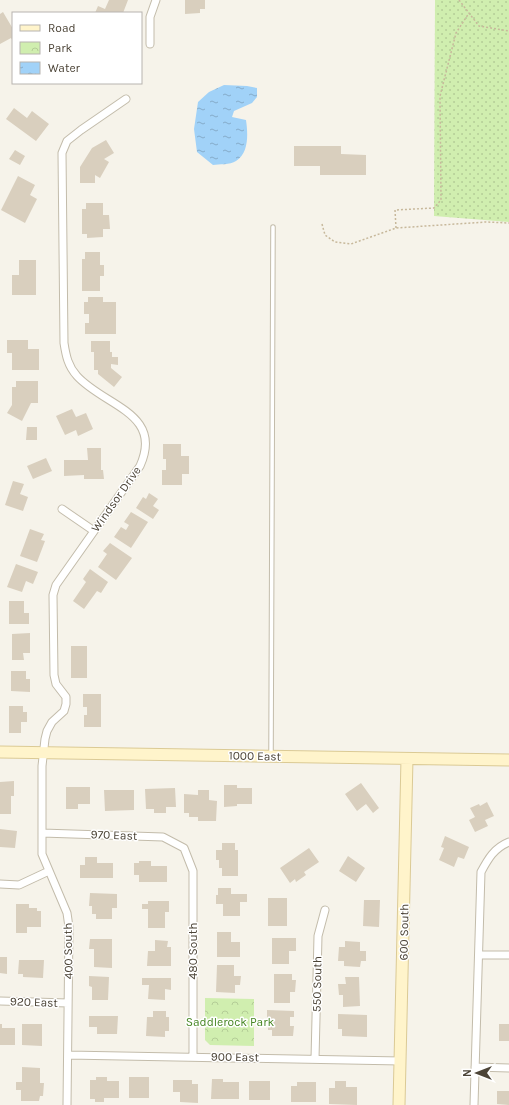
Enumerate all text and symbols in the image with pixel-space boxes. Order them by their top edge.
legend [12,12,142,84]
text: Road [48,21,76,35]
text: Park [48,41,73,55]
text: Water [48,61,81,75]
street label: Windsor Drive [88,464,144,534]
street label: 1000 East [229,749,282,763]
street label: 970 East [90,827,138,843]
street label: 600 South [397,903,411,961]
street label: 400 South [61,923,75,979]
street label: 480 South [186,923,200,979]
street label: 550 South [310,956,324,1012]
street label: 920 East [10,994,59,1010]
park label: Saddlerock Park [186,1015,275,1029]
street label: 900 East [211,1050,260,1064]
north arrow [457,1053,497,1093]
text: N [461,1069,474,1077]

